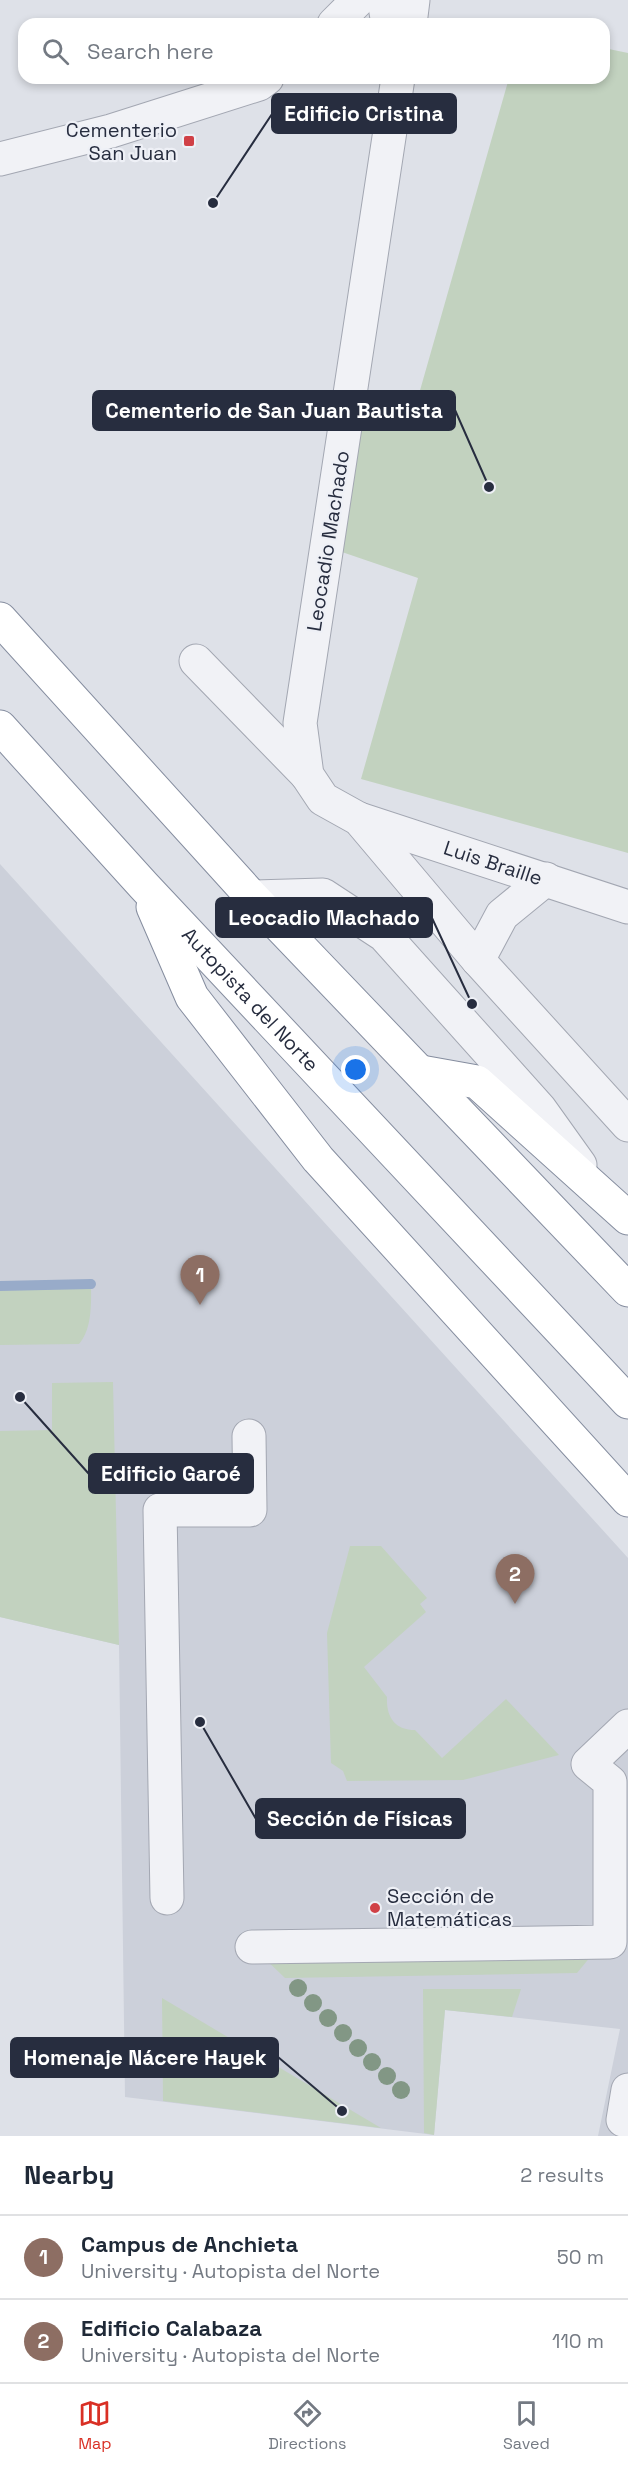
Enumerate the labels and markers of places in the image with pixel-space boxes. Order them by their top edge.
callout: Edificio Cristina [272,94,456,133]
place label: Cementerio San Juan [66,117,177,166]
marker: Cementerio San Juan [182,134,196,148]
callout: Cementerio de San Juan Bautista [93,391,455,430]
callout: Leocadio Machado [216,898,432,937]
pin: 1 [180,1256,220,1305]
callout: Edificio Garoé [89,1454,253,1493]
pin: 2 [496,1554,534,1604]
callout: Sección de Físicas [256,1799,465,1838]
place label: Sección de Matemáticas [387,1883,512,1932]
marker: Sección de Matemáticas [368,1901,382,1915]
callout: Homenaje Nácere Hayek [11,2038,278,2077]

